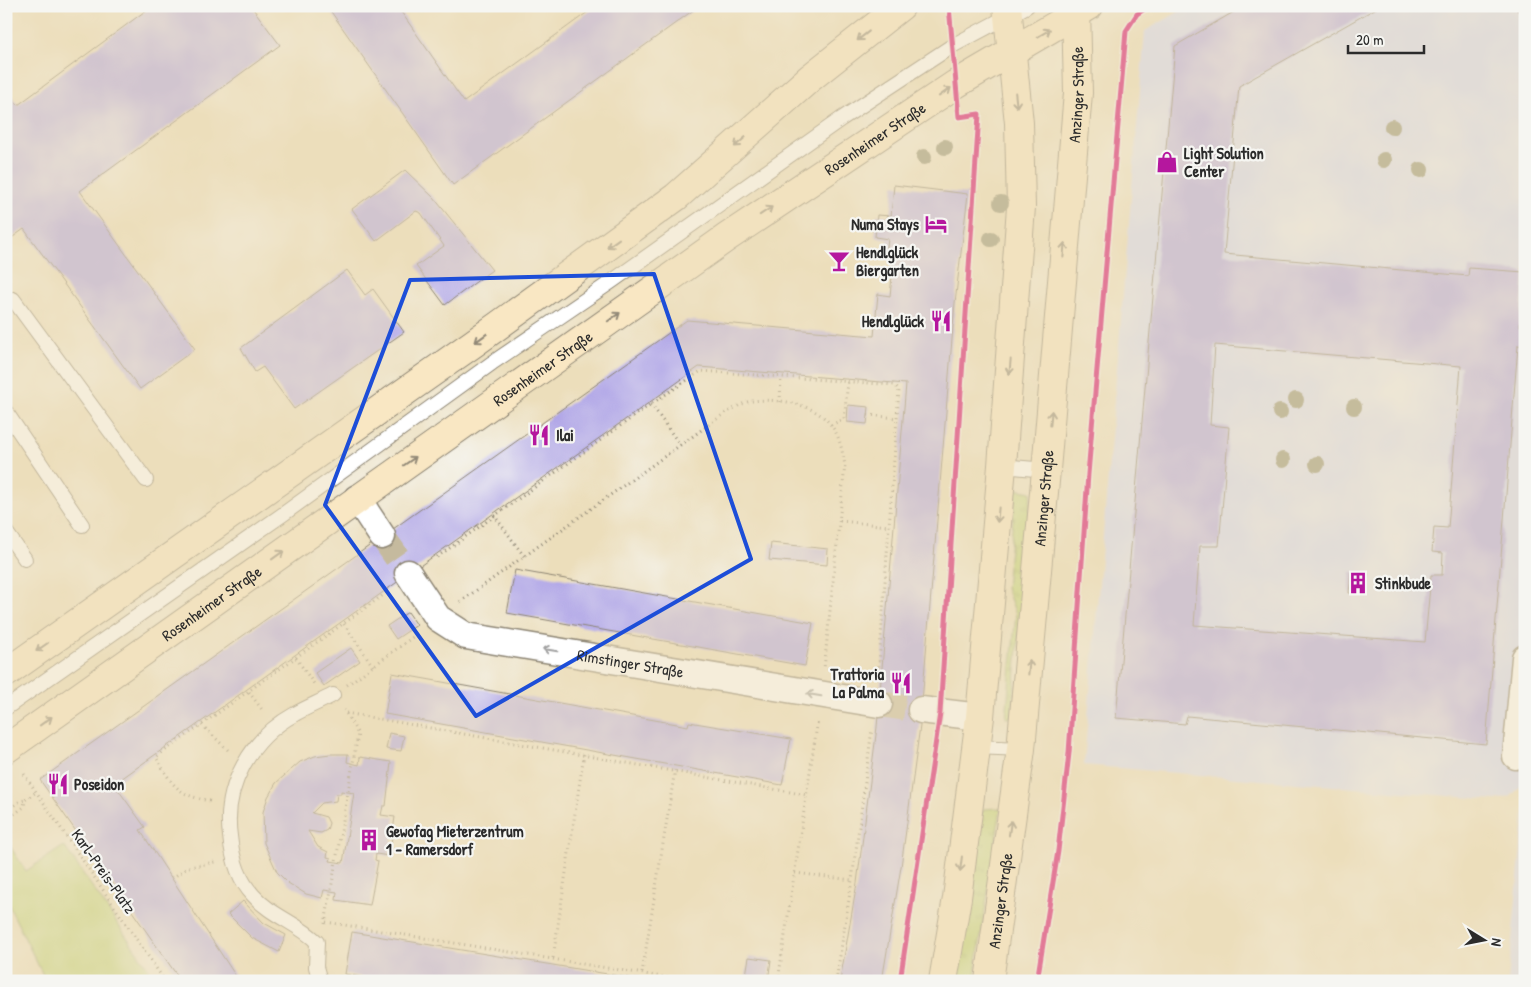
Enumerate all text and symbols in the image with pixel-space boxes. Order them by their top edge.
scale bar [1348,22,1425,54]
one-way arrow [1036,27,1050,37]
text: 20 m [1356,29,1383,50]
one-way arrow [857,31,870,42]
street label: Anzinger Straße [1063,46,1089,144]
one-way arrow [938,86,951,97]
one-way arrow [1011,92,1021,108]
street label: Rosenheimer Straße [820,96,930,180]
one-way arrow [733,136,746,148]
place label: Light Solution Center [1184,142,1264,182]
shop icon: Light Solution Center [1154,149,1180,175]
one-way arrow [759,206,773,216]
hotel icon: Numa Stays [923,211,949,237]
place label: Numa Stays [851,213,920,236]
one-way arrow [606,238,620,248]
place label: Hendlglück Biergarten [856,241,919,282]
one-way arrow [1060,243,1069,259]
bar icon: Hendlglück Biergarten [826,248,852,274]
restaurant icon: Hendlglück [928,308,954,334]
place label: Hendlglück [862,310,924,333]
one-way arrow [607,312,621,322]
street label: Rosenheimer Straße [488,325,597,411]
one-way arrow [474,333,488,343]
one-way arrow [1005,358,1015,374]
one-way arrow [1046,410,1055,426]
restaurant icon: Ilai [526,422,552,448]
place label: Ilai [556,424,574,446]
street label: Anzinger Straße [1028,449,1059,547]
one-way arrow [403,456,417,466]
one-way arrow [993,507,1003,523]
one-way arrow [271,550,285,560]
street label: Rosenheimer Straße [157,560,266,646]
building icon: Stinkbude [1345,570,1371,596]
place label: Stinkbude [1375,572,1432,594]
one-way arrow [36,642,50,652]
street label: Rimstinger Straße [575,643,686,683]
one-way arrow [542,645,558,655]
one-way arrow [1024,659,1033,675]
place label: Trattoria La Palma [830,663,885,703]
restaurant icon: Trattoria La Palma [888,670,914,696]
one-way arrow [806,690,822,700]
one-way arrow [39,716,53,726]
restaurant icon: Poseidon [45,771,71,797]
place label: Poseidon [74,773,124,795]
place label: Gewofag Mieterzentrum 1 - Ramersdorf [386,820,524,860]
one-way arrow [1005,821,1015,837]
street label: Karl-Preis-Platz [67,824,141,918]
building icon: Gewofag Mieterzentrum 1 - Ramersdorf [356,827,382,853]
street label: Anzinger Straße [983,851,1018,950]
one-way arrow [956,856,966,872]
north arrow [1458,914,1508,964]
text: N [1487,937,1507,948]

